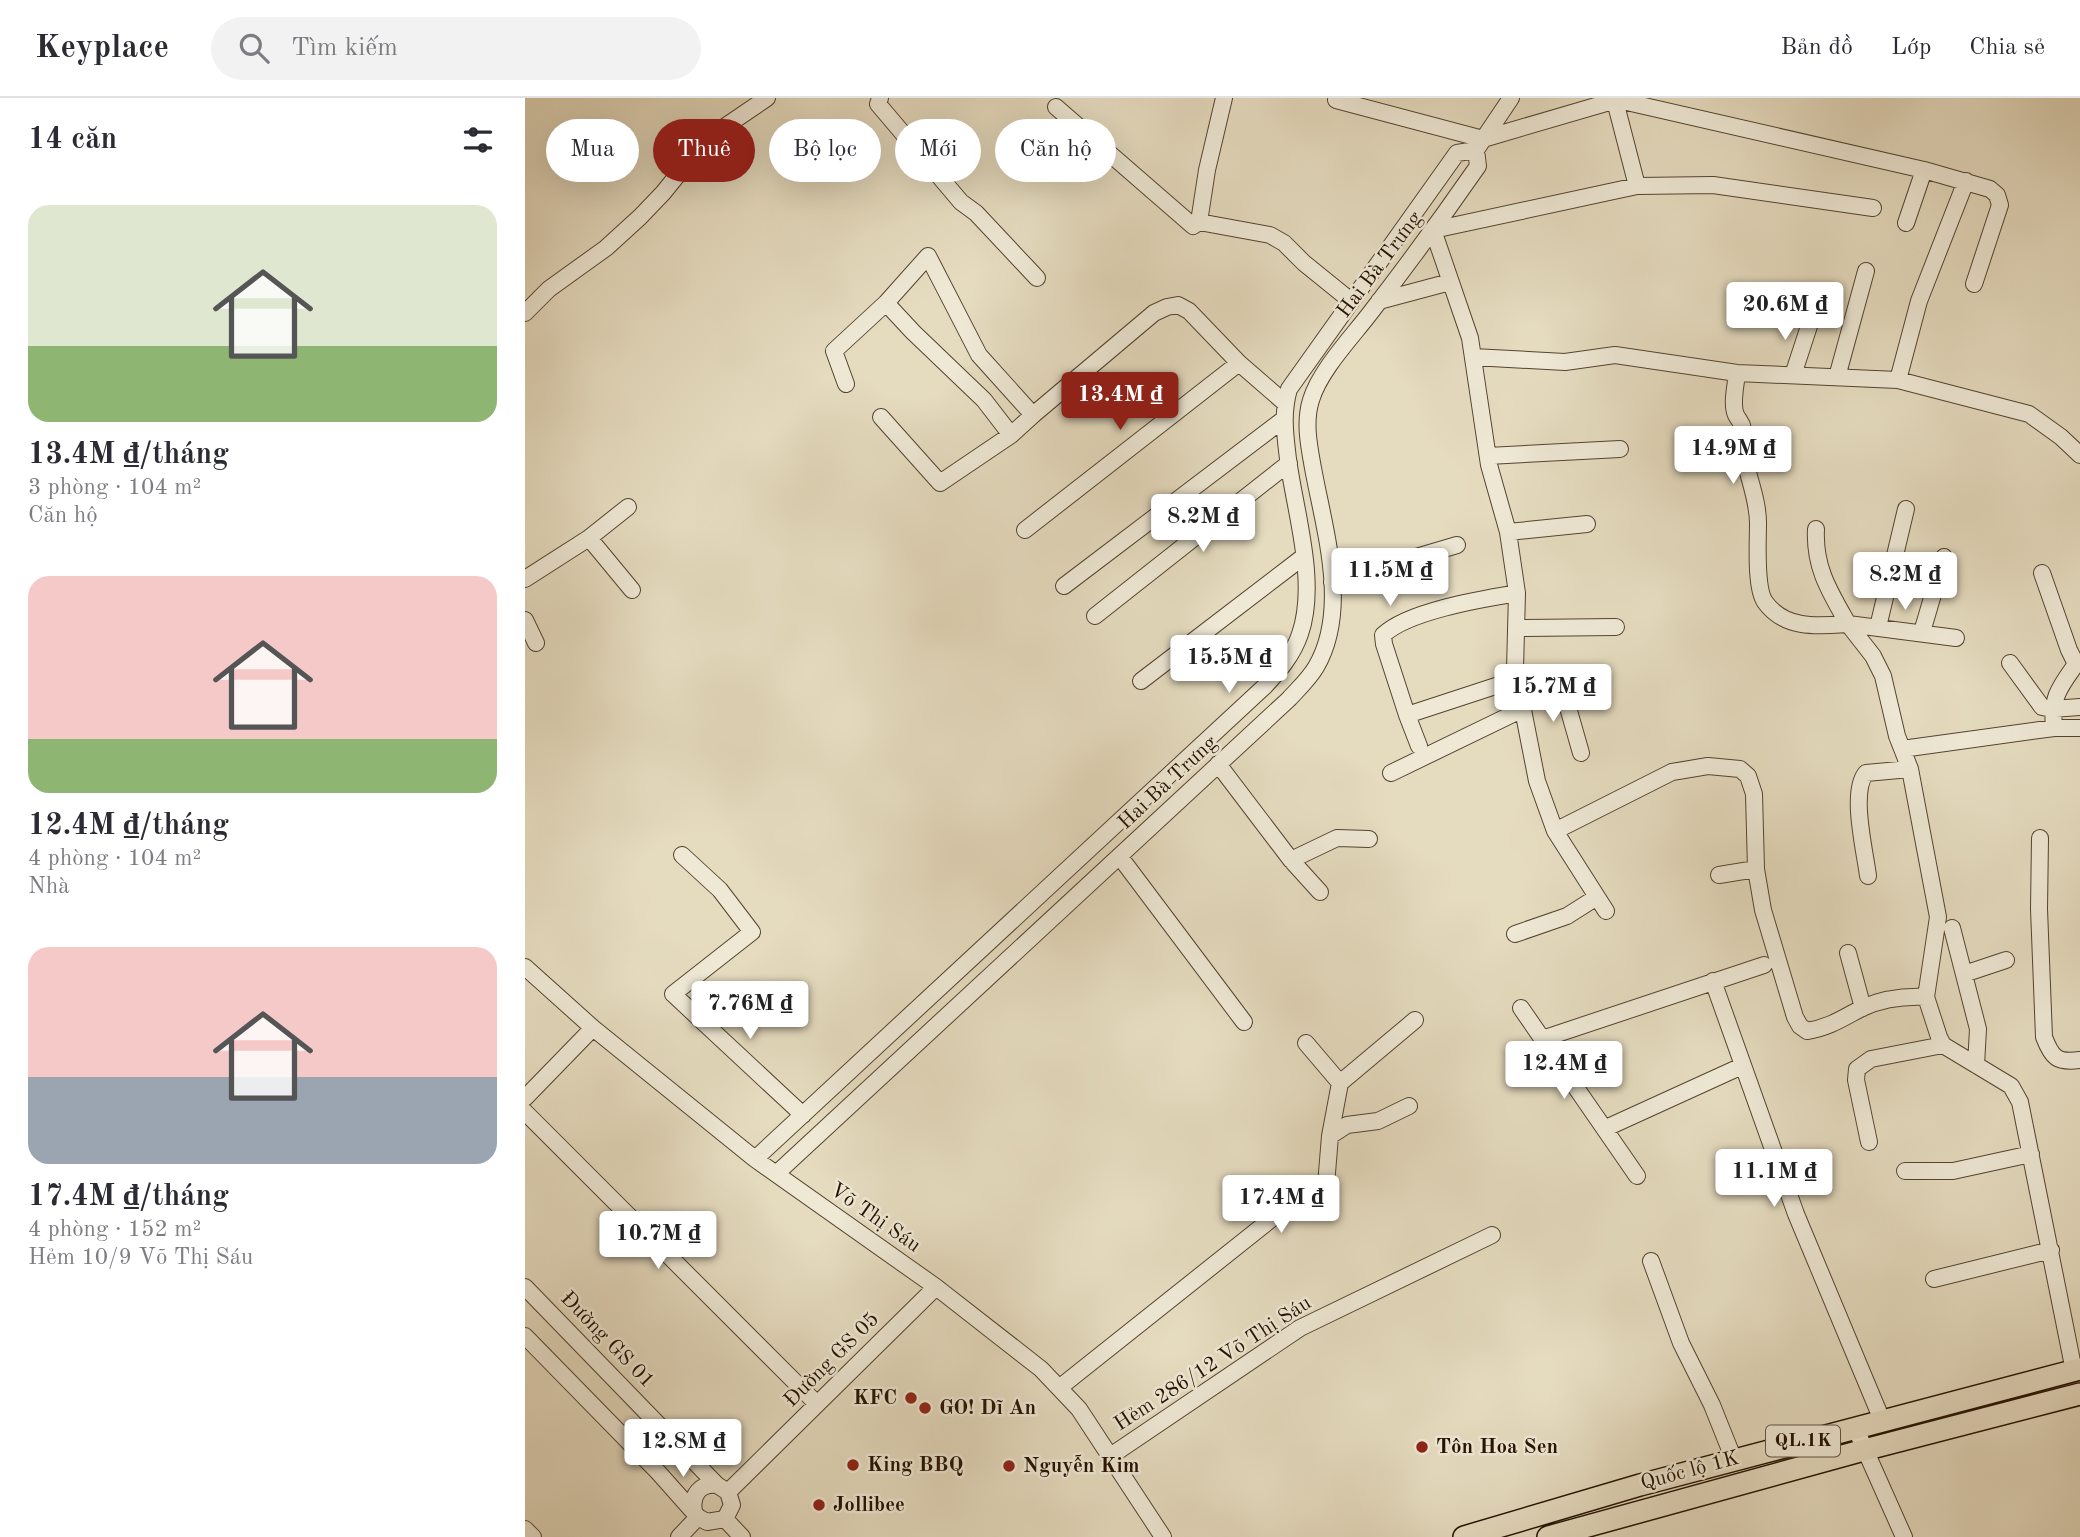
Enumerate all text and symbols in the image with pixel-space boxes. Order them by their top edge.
search box [211,17,701,80]
icon: search [235,29,273,67]
text: Keyplace [35,32,169,65]
text: Tìm kiếm [291,35,398,61]
text: Bản đồ [1780,36,1853,60]
text: Lớp [1891,36,1931,60]
text: Chia sẻ [1969,36,2045,60]
chip: Mua [546,119,639,182]
chip: Thuê [653,119,755,182]
chip: Bộ lọc [769,119,881,182]
chip: Mới [895,119,981,182]
chip: Căn hộ [995,119,1116,182]
icon: filters [459,121,497,159]
text: 14 căn [28,125,117,155]
street label: Hai Bà Trưng [1333,208,1427,322]
icon: home [200,251,326,377]
pin: 20.6M ₫ [1720,282,1850,342]
text: 20.6M ₫ [1742,293,1828,316]
pin: 13.4M ₫ [1055,372,1185,432]
text: 13.4M ₫ [1077,383,1163,406]
pin: 14.9M ₫ [1668,426,1798,486]
text: 14.9M ₫ [1690,437,1776,460]
text: 13.4M ₫/tháng [28,440,229,470]
text: 3 phòng · 104 m² [28,476,201,499]
pin: 8.2M ₫ [1146,494,1260,554]
text: Căn hộ [28,504,98,527]
text: 8.2M ₫ [1167,505,1239,528]
pin: 11.5M ₫ [1325,548,1455,608]
pin: 8.2M ₫ [1848,552,1962,612]
text: 11.5M ₫ [1347,559,1433,582]
text: 8.2M ₫ [1869,563,1941,586]
icon: home [200,622,326,748]
pin: 15.5M ₫ [1164,636,1294,695]
text: 15.5M ₫ [1186,646,1272,669]
pin: 15.7M ₫ [1488,664,1618,724]
text: 15.7M ₫ [1510,675,1596,698]
street label: Hai Bà Trưng [1115,732,1222,834]
text: 12.4M ₫/tháng [28,811,229,841]
text: 4 phòng · 104 m² [28,847,201,870]
text: Nhà [28,875,70,898]
pin: 7.76M ₫ [685,982,815,1041]
text: 7.76M ₫ [707,992,793,1015]
icon: home [200,993,326,1119]
pin: 12.4M ₫ [1499,1042,1629,1101]
text: 12.4M ₫ [1521,1052,1607,1075]
pin: 11.1M ₫ [1709,1150,1839,1209]
text: 11.1M ₫ [1731,1160,1817,1183]
pin: 17.4M ₫ [1216,1176,1346,1235]
street label: Võ Thị Sáu [826,1179,924,1257]
text: 17.4M ₫/tháng [28,1182,229,1212]
text: 17.4M ₫ [1238,1186,1324,1209]
pin: 10.7M ₫ [593,1212,723,1271]
text: 4 phòng · 152 m² [28,1218,201,1241]
text: 10.7M ₫ [615,1222,701,1245]
text: Hẻm 10/9 Võ Thị Sáu [28,1246,253,1269]
street label: Đường GS 01 [556,1288,658,1392]
street label: Hẻm 286/12 Võ Thị Sáu [1111,1293,1315,1435]
street label: Đường GS 05 [780,1308,884,1412]
place label: KFC [853,1388,897,1409]
marker: KFC [903,1390,919,1406]
place label: GO! Dĩ An [939,1398,1036,1419]
marker: GO! Dĩ An [917,1400,933,1416]
pin: 12.8M ₫ [618,1420,748,1479]
road number: QL.1K [1766,1426,1840,1456]
text: 12.8M ₫ [640,1430,726,1453]
place label: Tôn Hoa Sen [1436,1437,1558,1458]
marker: Tôn Hoa Sen [1414,1439,1430,1455]
street label: Quốc lộ 1K [1638,1447,1742,1494]
place label: Nguyễn Kim [1023,1454,1140,1477]
place label: King BBQ [867,1455,963,1476]
marker: King BBQ [845,1457,861,1473]
marker: Nguyễn Kim [1001,1458,1017,1474]
place label: Jollibee [833,1495,905,1516]
marker: Jollibee [811,1497,827,1513]

